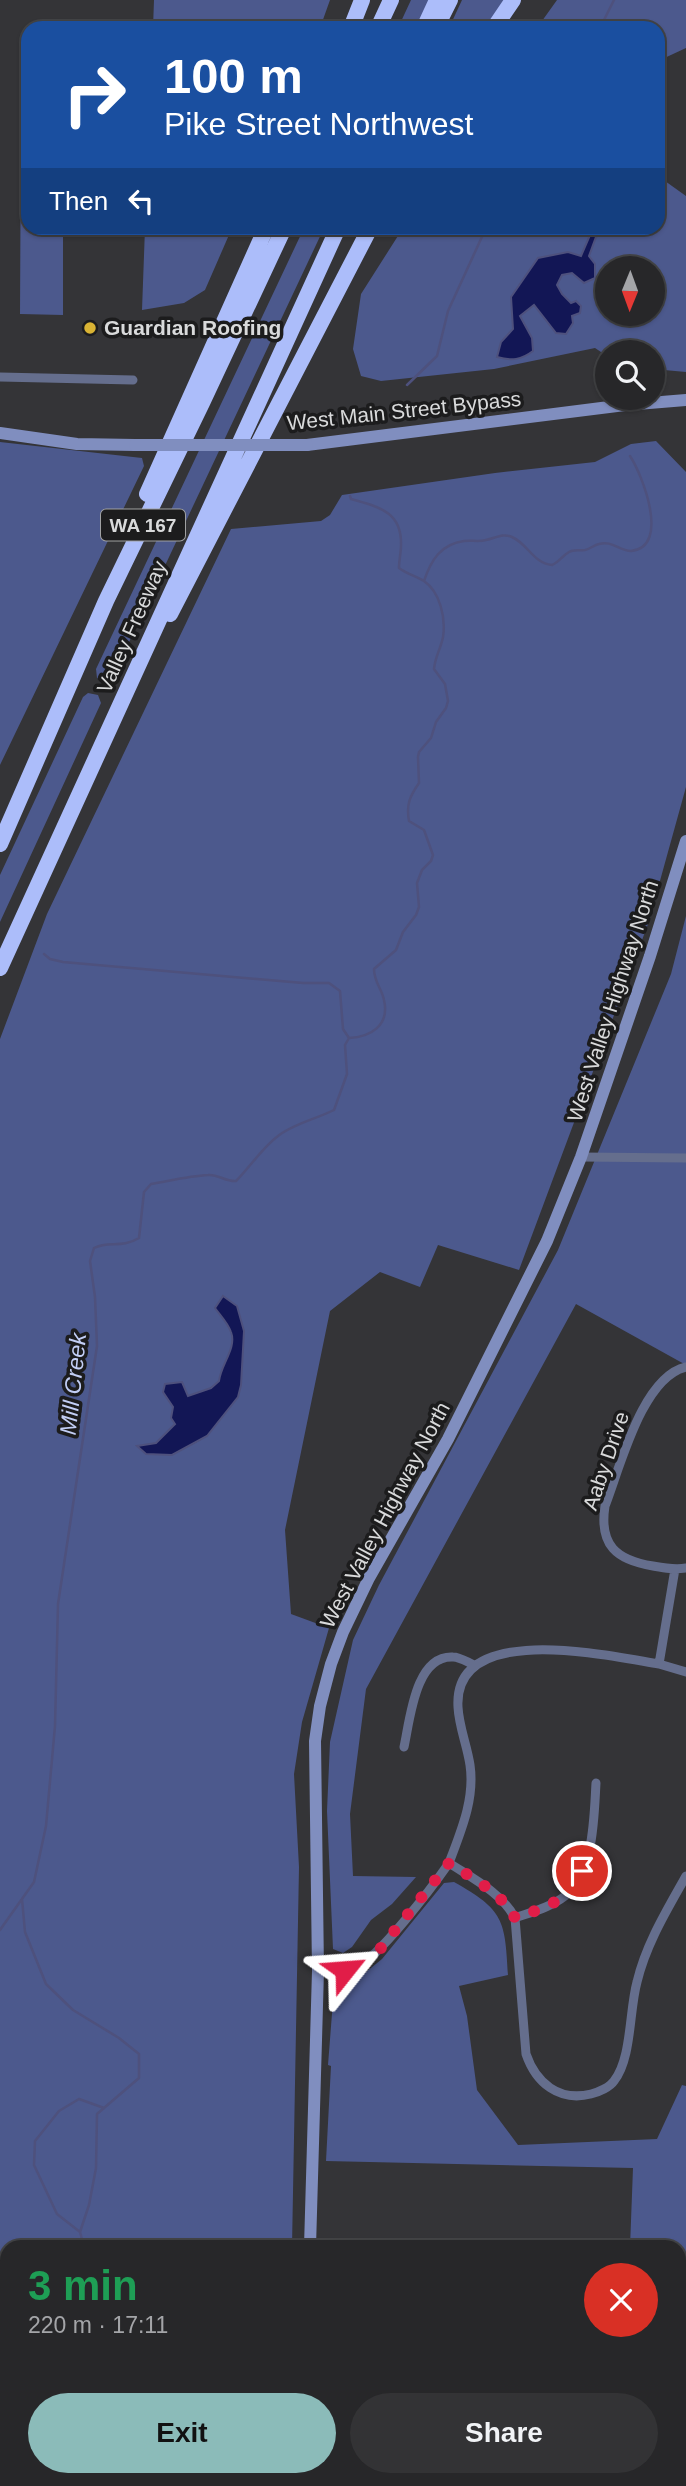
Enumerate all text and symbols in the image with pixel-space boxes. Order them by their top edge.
icon: right [49,49,140,140]
text: 100 m [164,49,303,103]
text: Pike Street Northwest [164,106,473,142]
icon: left [122,182,160,220]
text: Then [49,186,108,216]
north arrow [595,256,665,326]
map controls [595,256,665,410]
place label: Guardian Roofing [104,316,281,339]
marker: Guardian Roofing [82,320,98,336]
button: search [595,340,665,410]
street label: West Main Street Bypass [286,387,522,434]
road number: WA 167 [101,510,185,540]
street label: Valley Freeway [92,557,171,696]
street label: West Valley Highway North [563,877,662,1124]
water label: Mill Creek [55,1330,91,1436]
street label: West Valley Highway North [315,1398,454,1632]
street label: Aaby Drive [578,1409,633,1513]
pin [552,1841,612,1901]
icon: arrive [563,1852,601,1890]
position arrow [308,1933,382,2007]
text: 3 min [28,2262,138,2309]
button: close [584,2263,658,2337]
text: 220 m · 17:11 [28,2312,168,2338]
button: Exit [28,2393,336,2473]
button: Share [350,2393,658,2473]

